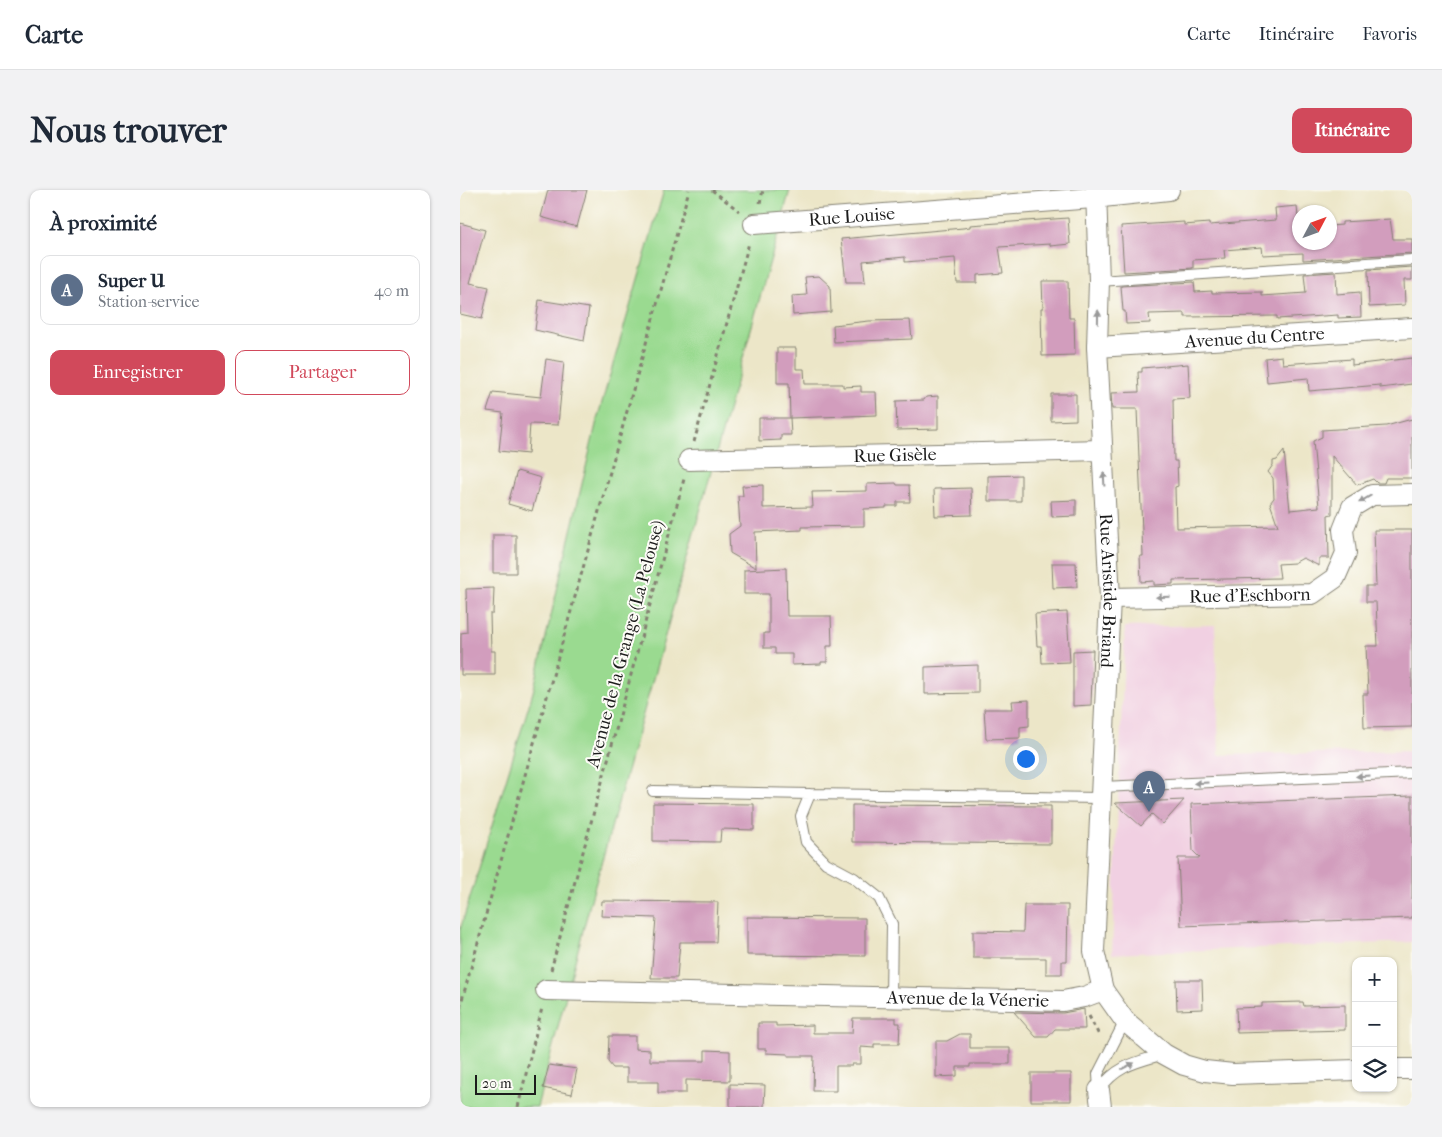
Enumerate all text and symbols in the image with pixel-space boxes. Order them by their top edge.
text: Carte [25,21,83,49]
text: Carte [1187,24,1231,45]
text: Itinéraire [1259,24,1334,45]
text: Favoris [1362,24,1417,45]
button: Itinéraire [1292,108,1412,153]
text: Nous trouver [30,110,227,151]
street label: Rue Louise [808,203,896,231]
north arrow [1292,205,1337,250]
text: À proximité [50,211,157,235]
text: Super U [98,270,165,292]
text: A [62,281,72,300]
text: 40 m [374,281,409,300]
text: Station-service [98,292,199,311]
one-way arrow [1094,309,1102,325]
street label: Avenue du Centre [1183,323,1325,353]
button: Enregistrer [50,350,225,395]
button: Partager [235,350,410,395]
street label: Rue Gisèle [853,444,937,467]
one-way arrow [1099,471,1107,487]
one-way arrow [1358,495,1371,504]
street label: Rue Aristide Briand [1095,513,1120,668]
street label: Avenue de la Grange (La Pelouse) [582,518,669,771]
street label: Rue d'Eschborn [1189,584,1311,607]
one-way arrow [1155,593,1171,601]
your location [1013,746,1039,772]
pin: A [1133,771,1165,812]
one-way arrow [1355,772,1371,780]
one-way arrow [1193,779,1209,787]
map controls [1352,957,1397,1092]
button: + [1352,957,1397,1002]
street label: Avenue de la Vénerie [885,987,1049,1012]
button: − [1352,1002,1397,1047]
button: layers [1352,1047,1397,1092]
one-way arrow [1121,1062,1135,1070]
scale bar [475,1072,536,1095]
text: 20 m [482,1075,512,1092]

